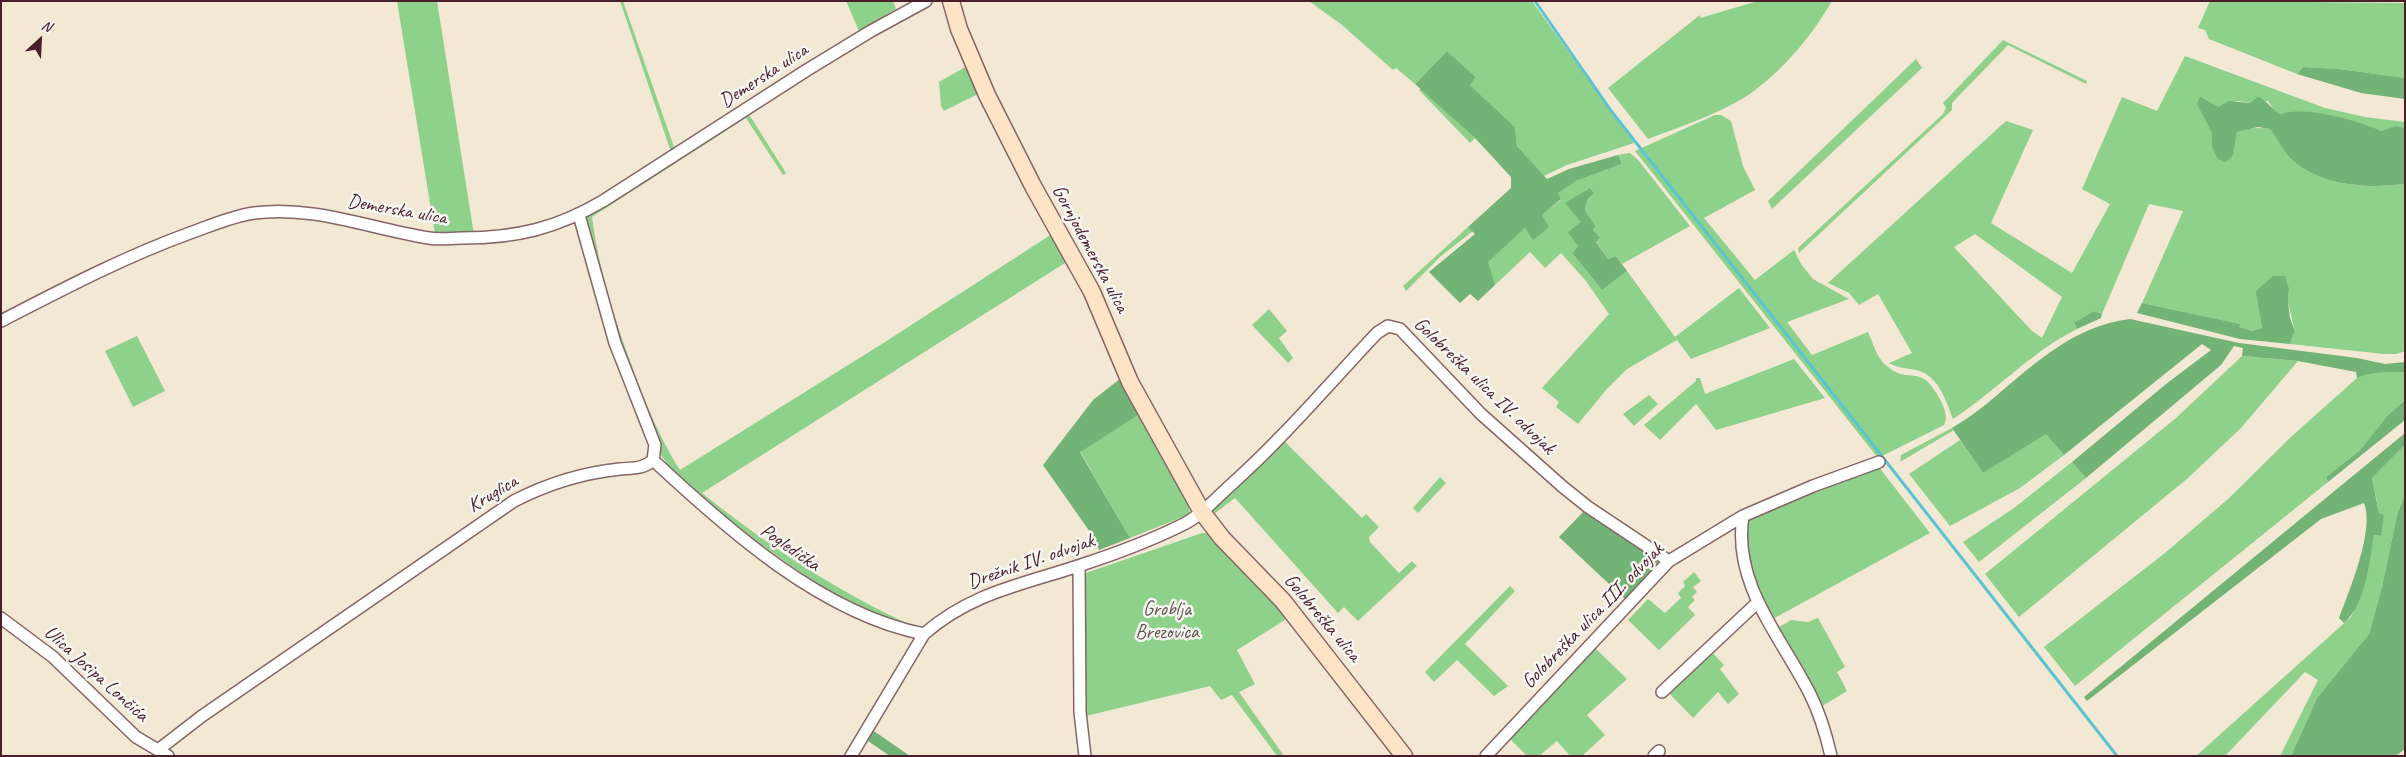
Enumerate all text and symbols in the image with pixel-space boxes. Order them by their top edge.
north arrow [15,15,65,65]
text: N [39,16,54,35]
street label: Demerska ulica [715,39,813,113]
street label: Gornjodemerska ulica [1046,181,1134,317]
street label: Demerska ulica [346,189,448,231]
street label: Golobreška ulica IV. odvojak [1408,312,1560,460]
street label: Kruglica [464,470,522,518]
street label: Pogledička [755,519,825,577]
street label: Drežnik IV. odvojak [965,529,1097,595]
street label: Golobreška ulica III. odvojak [1517,538,1669,694]
street label: Golobreška ulica [1278,569,1366,667]
park label: Groblja Brezovica [1135,598,1199,645]
street label: Ulica Josipa Lončića [39,621,153,727]

